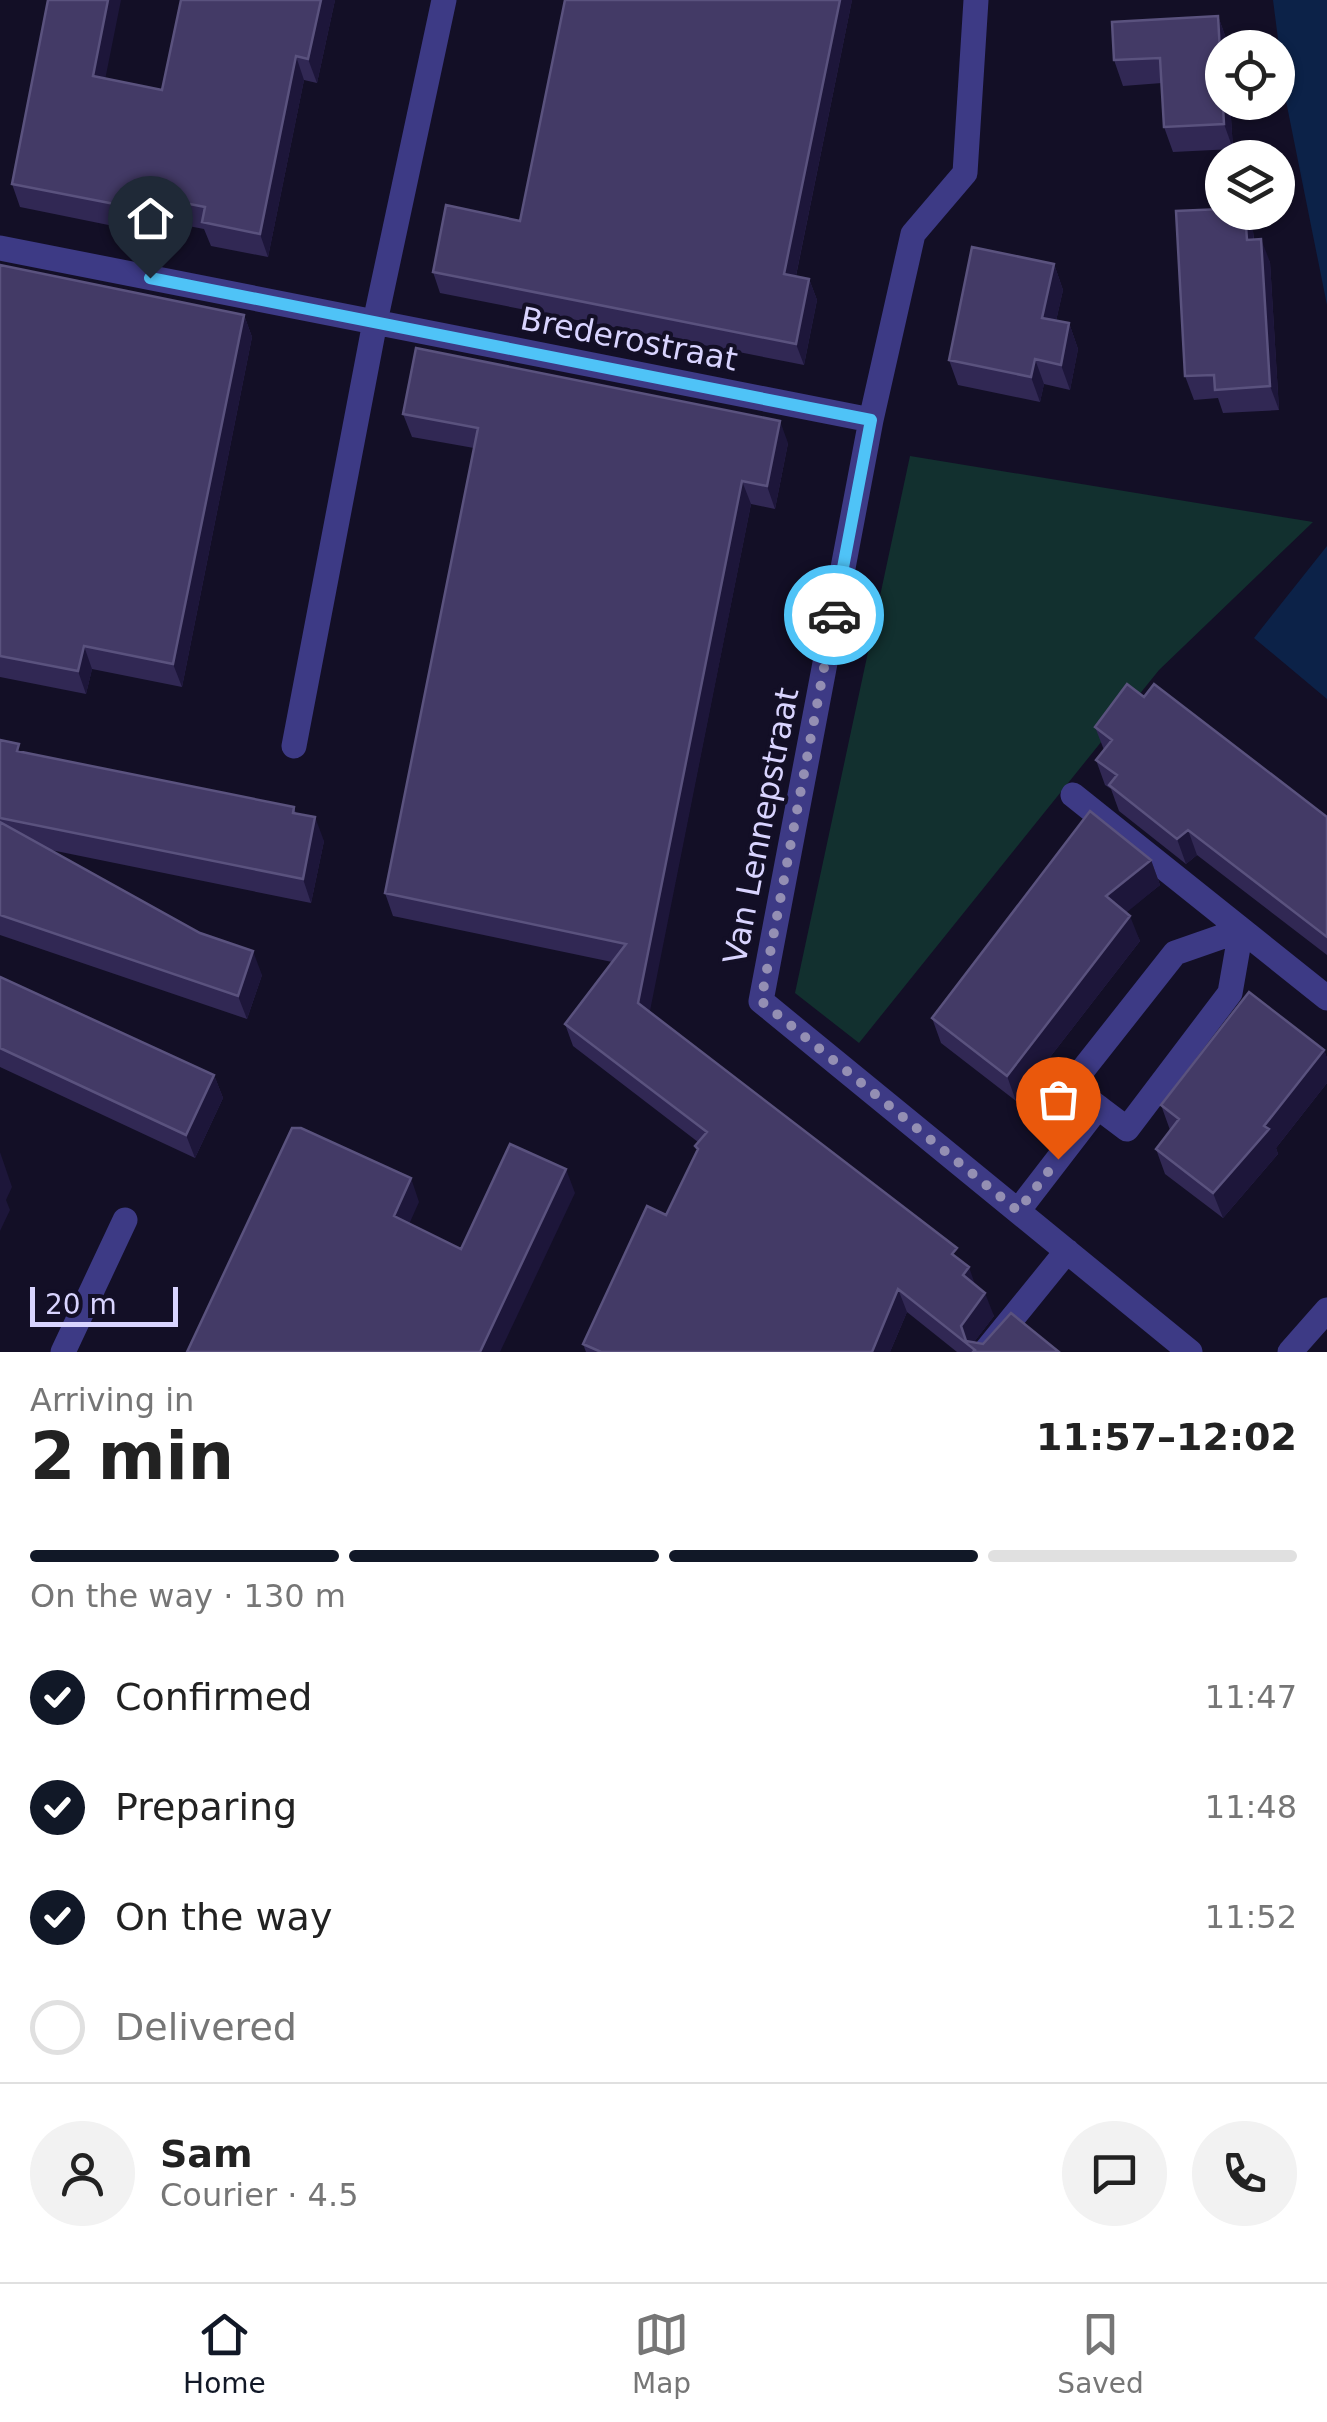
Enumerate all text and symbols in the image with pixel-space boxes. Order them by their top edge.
map controls [1205,30,1295,230]
button: locate [1205,30,1295,120]
button: layers [1205,140,1295,230]
pin [108,176,193,279]
icon: home [123,191,178,246]
street label: Brederostraat [517,299,741,379]
courier [784,565,884,665]
icon: car [807,588,862,643]
street label: Van Lennepstraat [716,684,806,968]
pin [1016,1057,1101,1160]
icon: bag [1031,1072,1086,1127]
scale bar [30,1282,178,1326]
text: 20 m [45,1288,117,1321]
text: Arriving in [30,1381,194,1419]
text: 11:57–12:02 [1036,1415,1297,1459]
text: 2 min [30,1419,234,1494]
text: On the way · 130 m [30,1577,346,1615]
icon: check [30,1670,85,1725]
text: Confirmed [115,1675,312,1719]
text: 11:47 [1205,1678,1297,1716]
icon: check [30,1780,85,1835]
text: Preparing [115,1785,297,1829]
text: 11:48 [1205,1788,1297,1826]
icon: check [30,1890,85,1945]
text: On the way [115,1895,332,1939]
text: 11:52 [1205,1898,1297,1936]
text: Delivered [115,2005,297,2049]
button: person [30,2121,135,2226]
button: chat [1062,2121,1167,2226]
button: phone [1192,2121,1297,2226]
text: Sam [160,2132,253,2176]
text: Courier · 4.5 [160,2176,359,2214]
tab: Home [183,2307,266,2400]
tab: Map [632,2307,691,2400]
tab: Saved [1057,2307,1144,2400]

